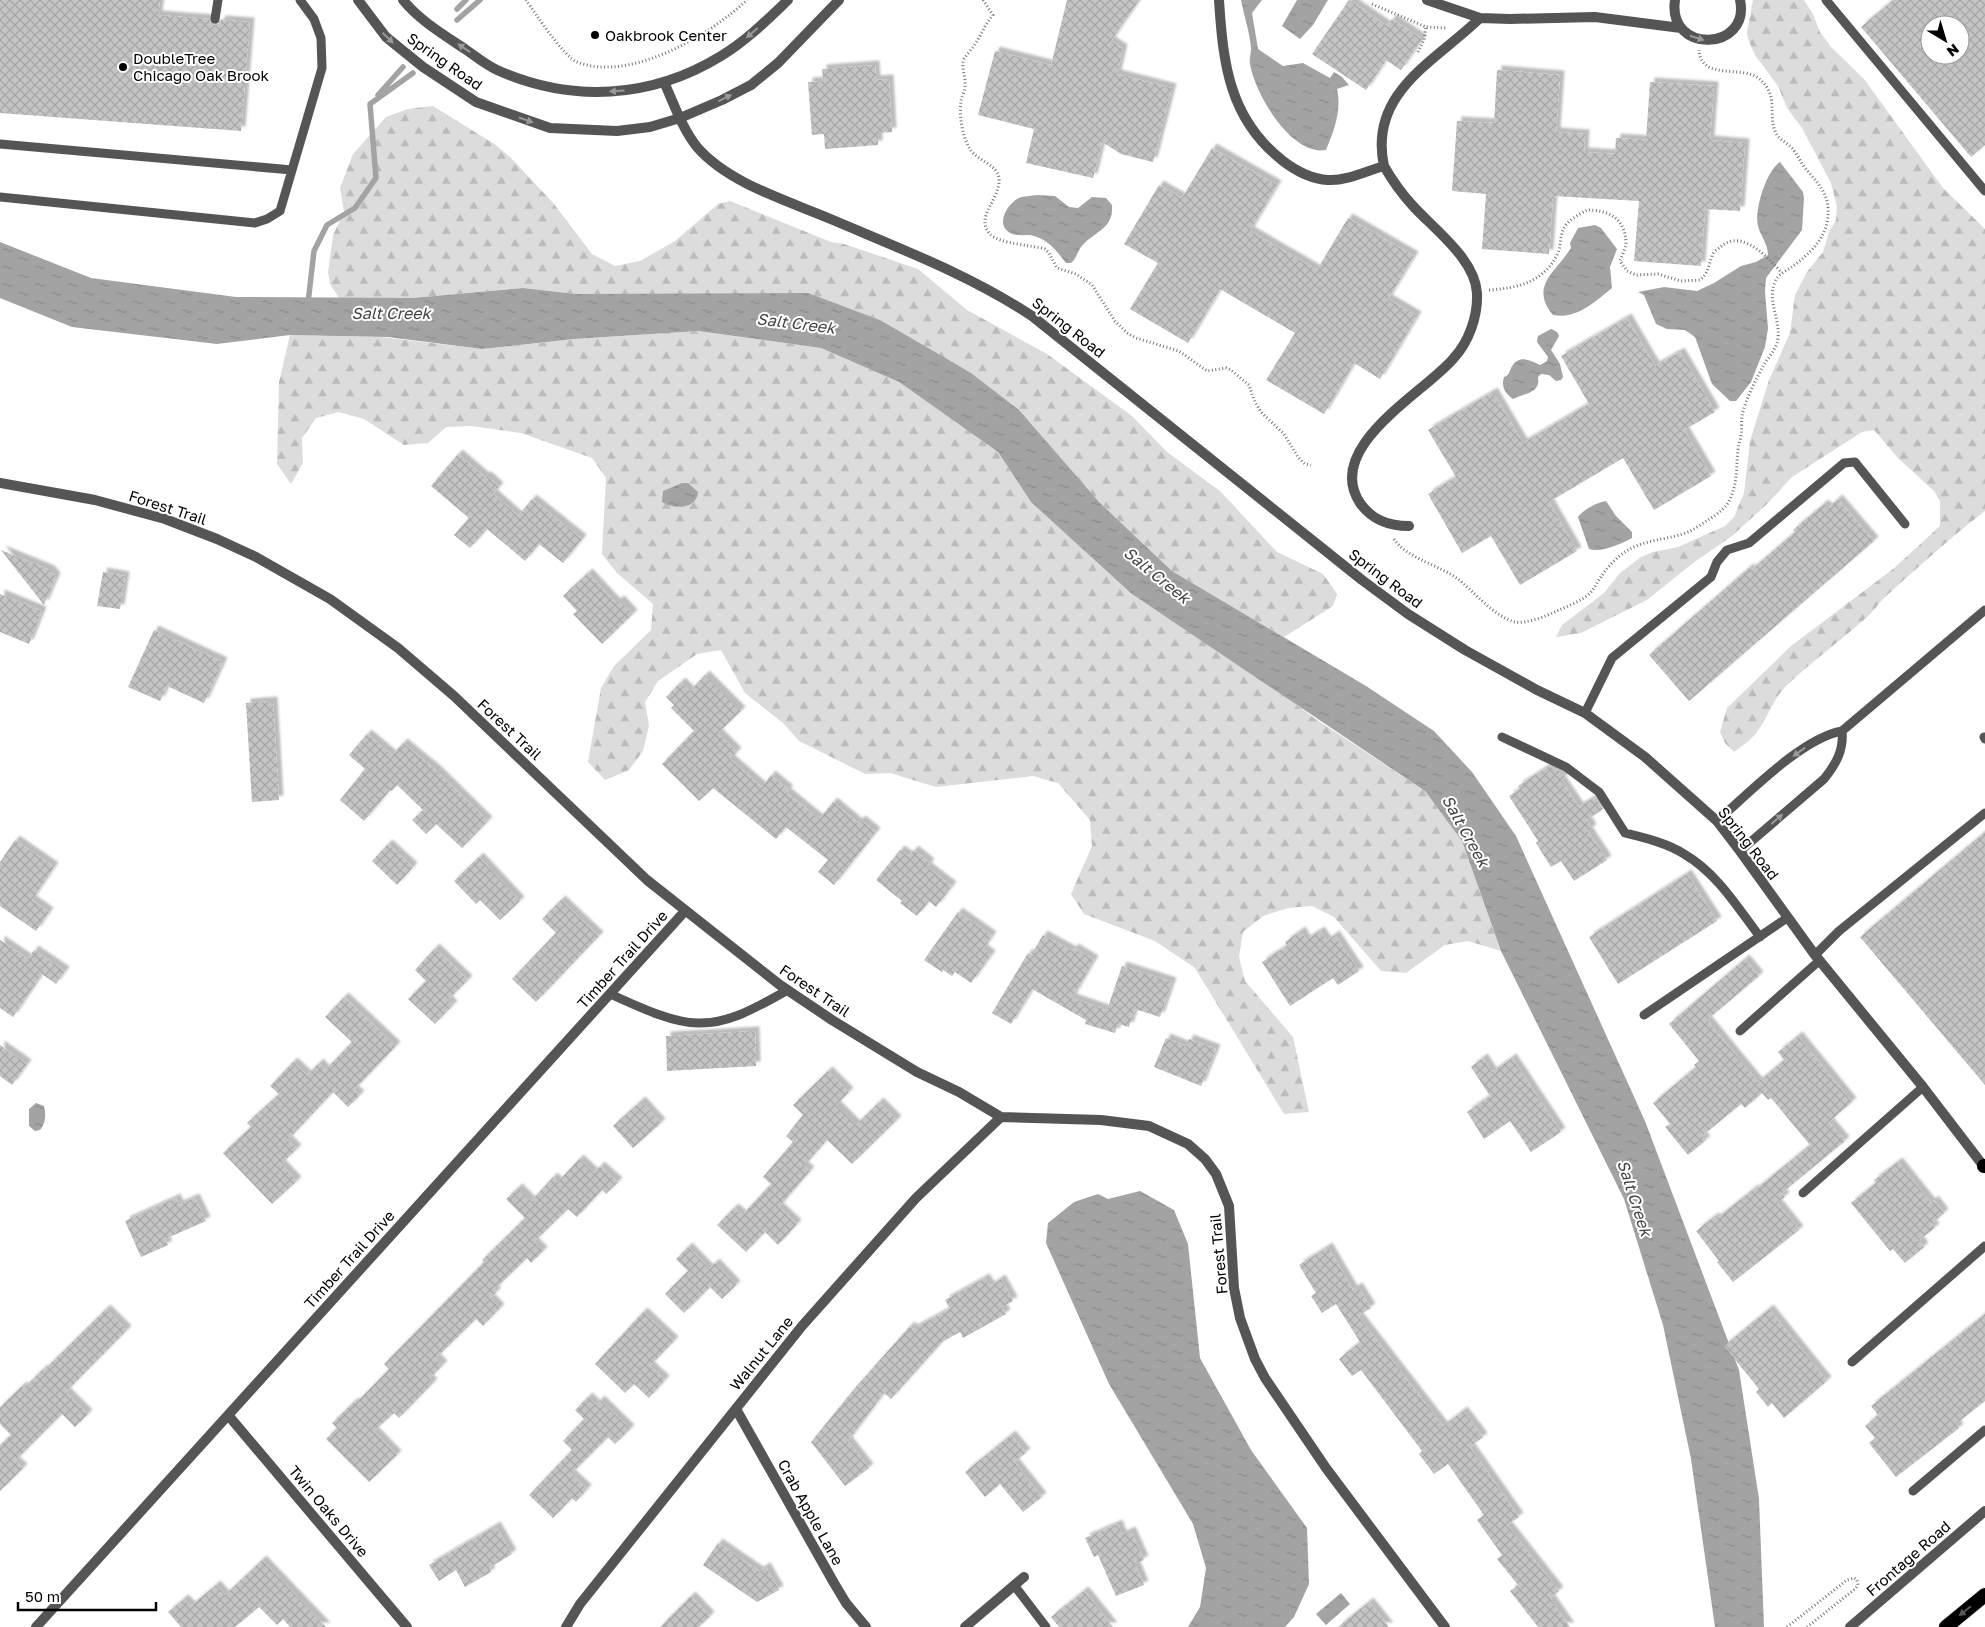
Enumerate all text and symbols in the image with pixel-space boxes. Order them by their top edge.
north arrow [1920,15,1970,65]
place label: Oakbrook Center [605,26,727,44]
street label: Spring Road [404,28,486,94]
one-way arrow [745,28,758,39]
marker: Oakbrook Center [589,29,601,41]
one-way arrow [382,32,394,44]
one-way arrow [1690,34,1705,42]
text: N [1944,41,1963,61]
one-way arrow [457,43,471,53]
place label: DoubleTree Chicago Oak Brook [133,49,270,84]
marker: DoubleTree Chicago Oak Brook [117,61,129,73]
one-way arrow [608,88,624,96]
one-way arrow [718,94,732,102]
one-way arrow [519,116,534,124]
street label: Spring Road [1029,293,1109,361]
water label: Salt Creek [351,303,432,323]
water label: Salt Creek [756,308,838,338]
street label: Forest Trail [127,486,209,528]
water label: Salt Creek [1120,542,1196,609]
street label: Spring Road [1346,544,1426,612]
street label: Forest Trail [474,695,546,763]
one-way arrow [1792,747,1806,757]
water label: Salt Creek [1438,792,1495,872]
street label: Spring Road [1715,803,1783,883]
one-way arrow [1771,814,1783,825]
street label: Timber Trail Drive [573,906,671,1012]
street label: Forest Trail [776,960,854,1020]
water label: Salt Creek [1613,1157,1657,1241]
street label: Timber Trail Drive [300,1206,398,1312]
street label: Forest Trail [1205,1213,1230,1295]
street label: Walnut Lane [726,1312,797,1394]
street label: Crab Apple Lane [775,1456,848,1568]
street label: Twin Oaks Drive [285,1462,373,1561]
street label: Frontage Road [1862,1517,1954,1599]
scale bar [18,1580,155,1612]
text: 50 m [25,1587,60,1605]
one-way arrow [1960,1605,1972,1617]

